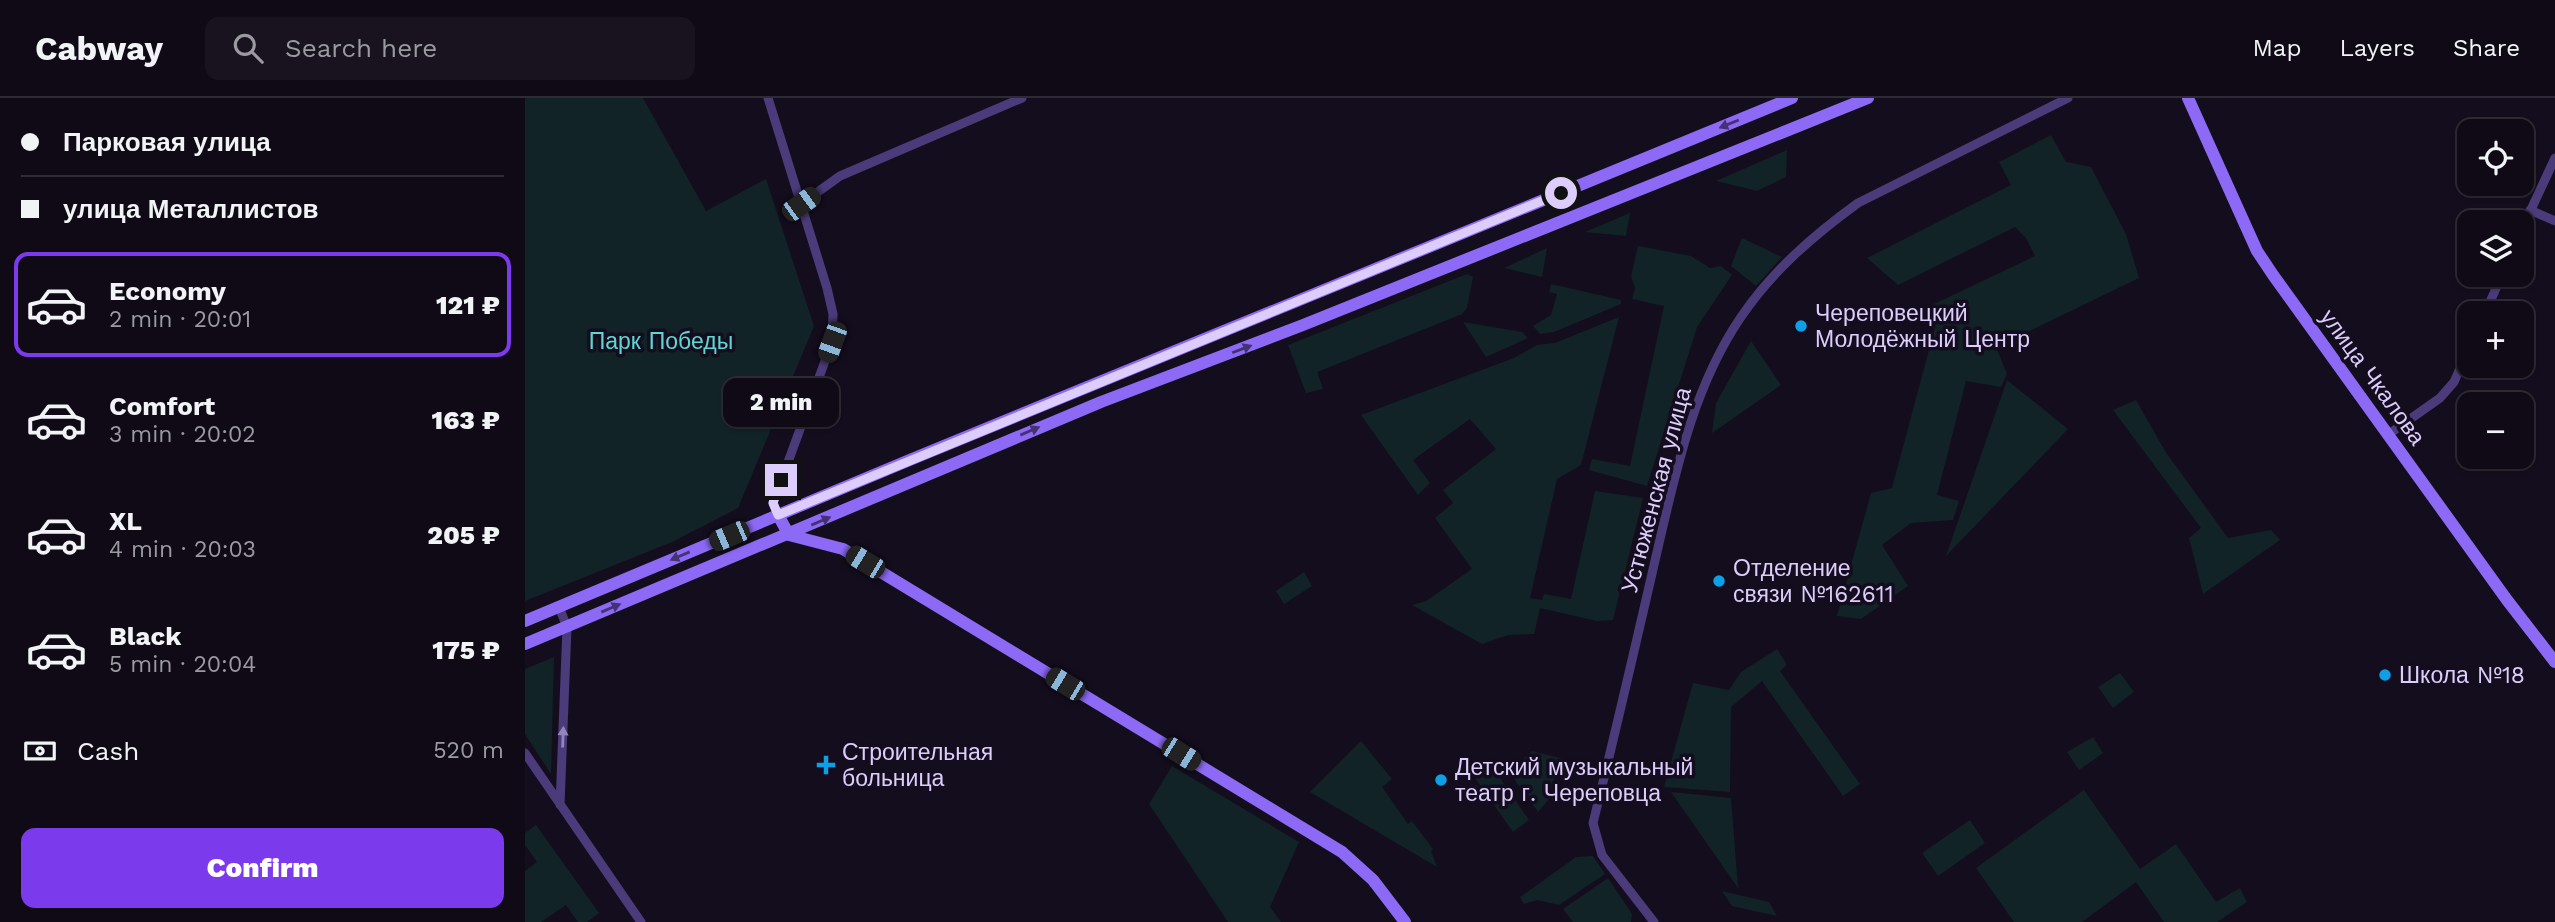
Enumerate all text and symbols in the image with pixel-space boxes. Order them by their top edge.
search box [205,17,695,80]
text: Cabway [35,29,163,68]
icon: search [229,29,267,67]
text: Search here [285,33,437,63]
text: Map [2253,34,2301,62]
text: Layers [2339,34,2415,62]
text: Share [2453,34,2520,62]
one-way arrow [1719,118,1739,130]
map controls [2457,119,2534,469]
button: locate [2457,119,2534,196]
text: Парковая улица [63,127,271,157]
route start [1545,177,1577,209]
car [778,183,825,225]
text: улица Металлистов [63,194,319,224]
button: layers [2457,210,2534,287]
icon: car [25,273,88,336]
text: Economy [109,276,226,306]
text: 121 ₽ [436,290,500,320]
place label: Череповецкий Молодёжный Центр [1815,300,2030,353]
button: + [2457,301,2534,378]
street label: улица Чкалова [2314,304,2431,451]
text: 2 min · 20:01 [109,306,251,333]
marker: Череповецкий Молодёжный Центр [1793,318,1809,334]
car [815,319,850,365]
park label: Парк Победы [589,328,733,355]
one-way arrow [1231,343,1252,354]
callout: 2 min [723,378,839,428]
street label: Устюженская улица [1616,384,1697,596]
icon: car [25,388,88,451]
text: 2 min [750,389,812,416]
text: Comfort [109,391,215,421]
button: − [2457,392,2534,469]
text: 163 ₽ [432,405,500,435]
text: 3 min · 20:02 [109,421,256,448]
one-way arrow [1020,426,1041,437]
route end [765,464,797,496]
icon: car [25,503,88,566]
text: XL [109,506,142,536]
one-way arrow [811,515,831,527]
car [706,518,753,554]
text: 205 ₽ [427,520,500,550]
text: 4 min · 20:03 [109,536,256,563]
car [842,542,889,582]
one-way arrow [670,551,691,562]
place label: Отделение связи №162611 [1733,555,1894,608]
marker: Отделение связи №162611 [1711,573,1727,589]
one-way arrow [600,603,621,614]
icon: car [25,618,88,681]
text: Black [109,621,181,651]
text: 175 ₽ [432,635,500,665]
text: 5 min · 20:04 [109,651,256,678]
place label: Школа №18 [2399,662,2525,689]
car [1042,664,1089,704]
marker: Школа №18 [2377,667,2393,683]
one-way arrow [557,725,568,747]
icon: cash [21,732,59,770]
car [1158,734,1205,774]
text: Cash [77,736,139,766]
text: 520 m [433,737,504,764]
place label: Строительная больница [842,739,993,792]
place label: Детский музыкальный театр г. Череповца [1455,754,1693,807]
marker: Строительная больница [816,755,836,775]
marker: Детский музыкальный театр г. Череповца [1433,772,1449,788]
button: Confirm [21,828,504,908]

